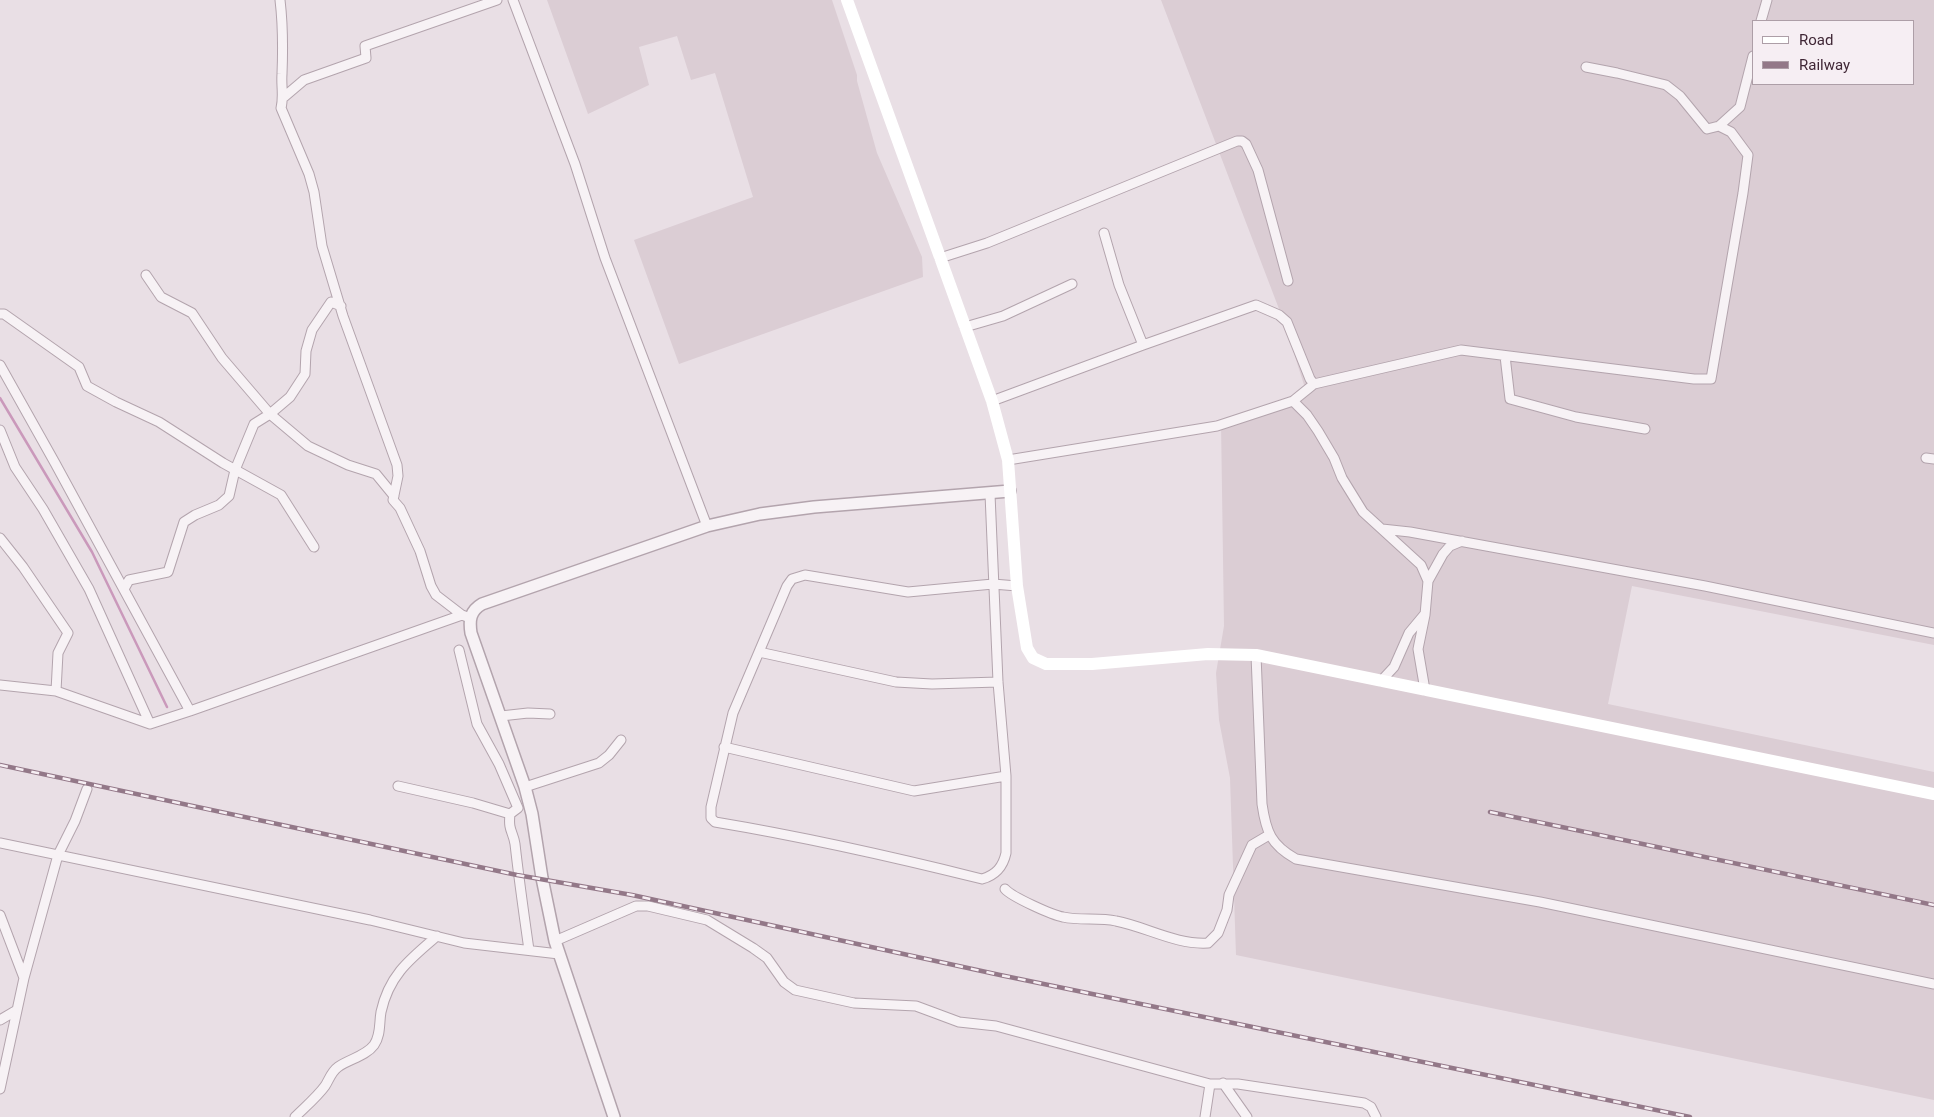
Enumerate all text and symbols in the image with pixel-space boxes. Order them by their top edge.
legend [1752,20,1914,85]
text: Road [1799,31,1833,49]
text: Railway [1799,56,1850,74]

